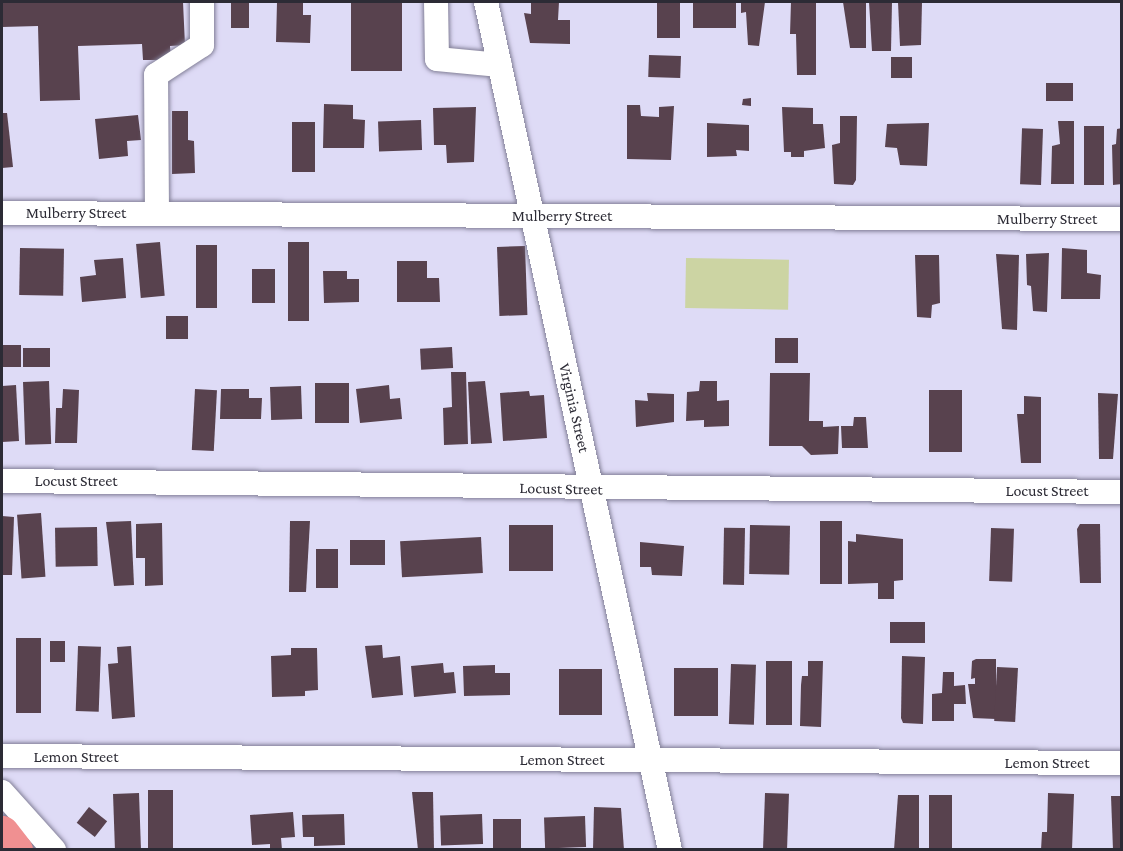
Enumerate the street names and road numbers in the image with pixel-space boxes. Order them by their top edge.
street label: Mulberry Street [26,203,126,223]
street label: Mulberry Street [512,206,612,226]
street label: Mulberry Street [997,209,1097,229]
street label: Virginia Street [554,361,594,455]
street label: Locust Street [34,471,118,491]
street label: Locust Street [519,479,603,499]
street label: Locust Street [1005,481,1089,501]
street label: Lemon Street [34,747,118,767]
street label: Lemon Street [520,750,604,770]
street label: Lemon Street [1005,753,1089,773]

